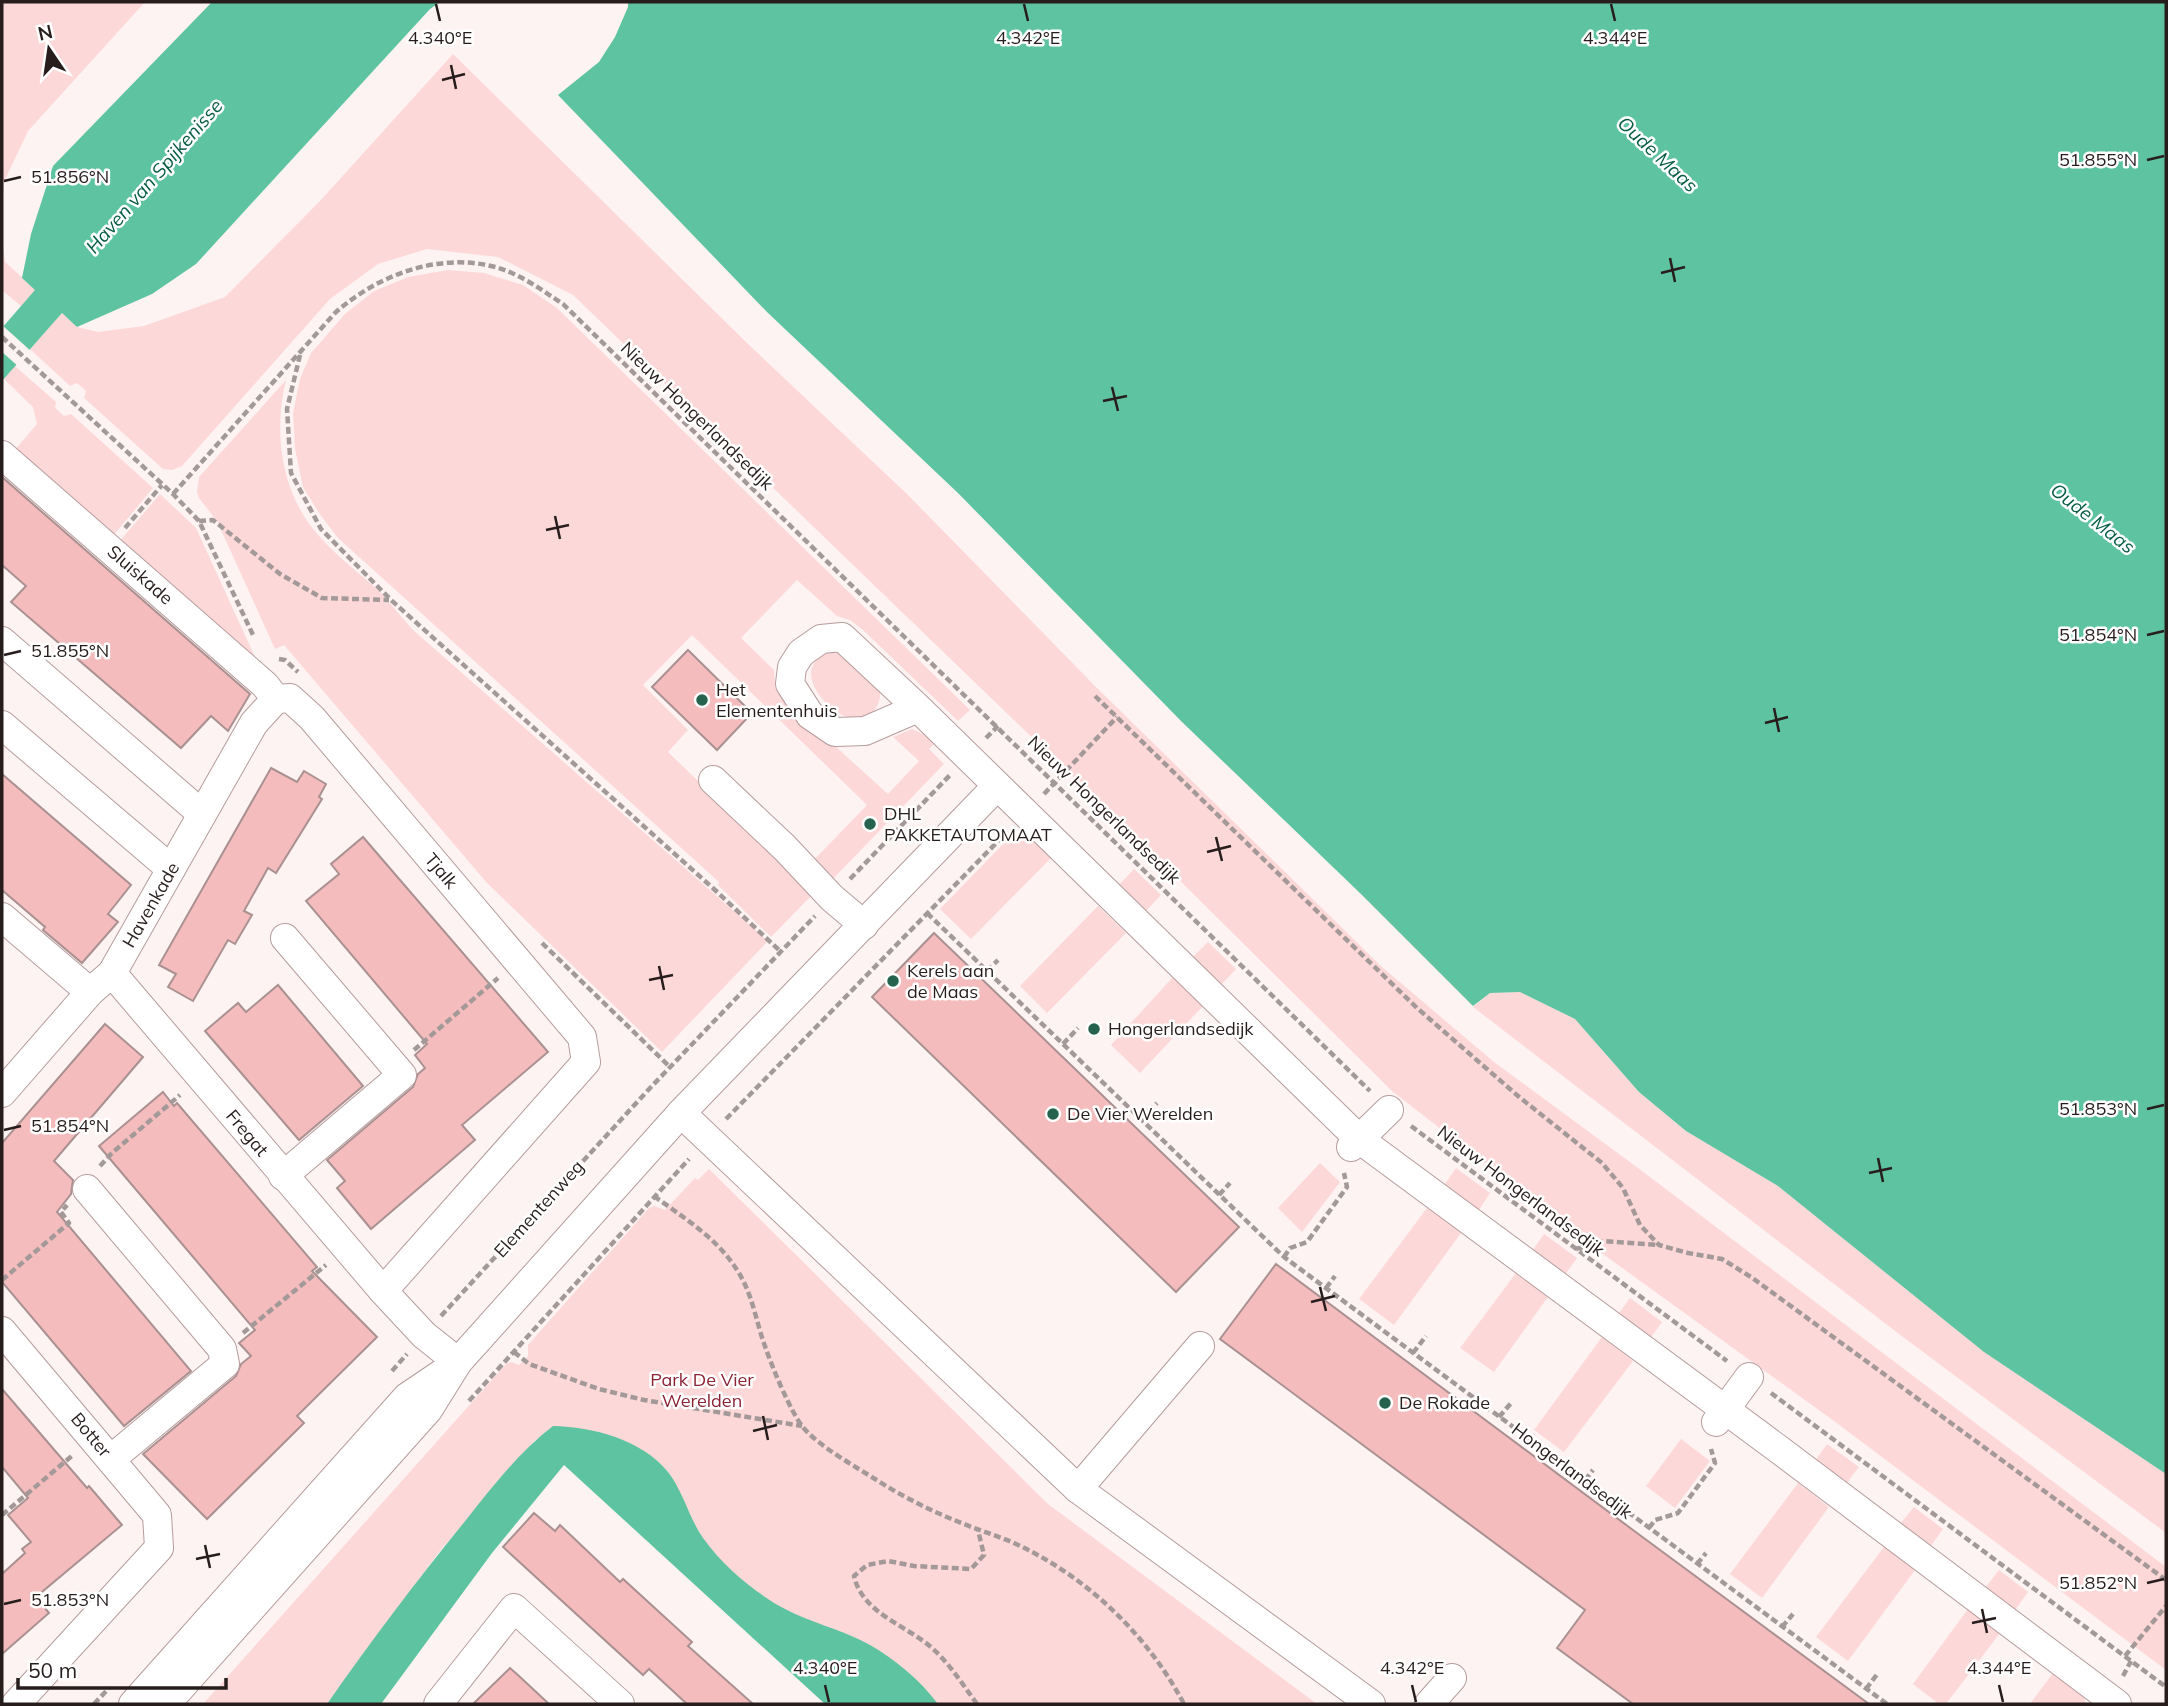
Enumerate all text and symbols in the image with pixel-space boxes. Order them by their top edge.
north arrow [14,14,84,84]
text: N [35,19,55,46]
text: 4.340°E [408,26,472,49]
text: 4.342°E [996,26,1060,49]
text: 4.344°E [1583,26,1647,49]
water label: Haven van Spijkenisse [80,94,228,258]
water label: Oude Maas [1613,111,1703,197]
text: 51.855°N [2059,148,2137,171]
text: 51.856°N [31,165,109,188]
street label: Nieuw Hongerlandsedijk [616,337,779,495]
water label: Oude Maas [2046,477,2140,559]
street label: Sluiskade [103,540,178,609]
text: 51.854°N [2059,623,2137,646]
text: 51.855°N [31,639,109,662]
place label: Het Elementenhuis [716,678,838,722]
marker: Het Elementenhuis [694,692,710,708]
street label: Nieuw Hongerlandsedijk [1023,731,1186,889]
place label: DHL PAKKETAUTOMAAT [884,802,1052,846]
marker: DHL PAKKETAUTOMAAT [862,816,878,832]
street label: Tjalk [420,848,463,894]
street label: Havenkade [117,858,184,952]
place label: Kerels aan de Maas [907,959,994,1003]
marker: Kerels aan de Maas [885,973,901,989]
place label: Hongerlandsedijk [1108,1017,1254,1040]
marker: Hongerlandsedijk [1086,1021,1102,1037]
text: 51.853°N [2059,1097,2137,1120]
place label: De Vier Werelden [1067,1102,1213,1125]
street label: Fregat [221,1105,274,1161]
marker: De Vier Werelden [1045,1106,1061,1122]
text: 51.854°N [31,1114,109,1137]
street label: Nieuw Hongerlandsedijk [1433,1120,1610,1262]
street label: Elementenweg [489,1155,588,1262]
park label: Park De Vier Werelden [650,1368,754,1412]
place label: De Rokade [1399,1391,1490,1414]
marker: De Rokade [1377,1395,1393,1411]
street label: Botter [66,1408,117,1462]
street label: Hongerlandsedijk [1507,1418,1638,1524]
text: 51.852°N [2059,1571,2137,1594]
text: 51.853°N [31,1588,109,1611]
scale bar [18,1646,226,1690]
text: 4.340°E [793,1656,857,1679]
text: 4.342°E [1380,1656,1444,1679]
text: 4.344°E [1967,1656,2031,1679]
text: 50 m [28,1657,77,1683]

